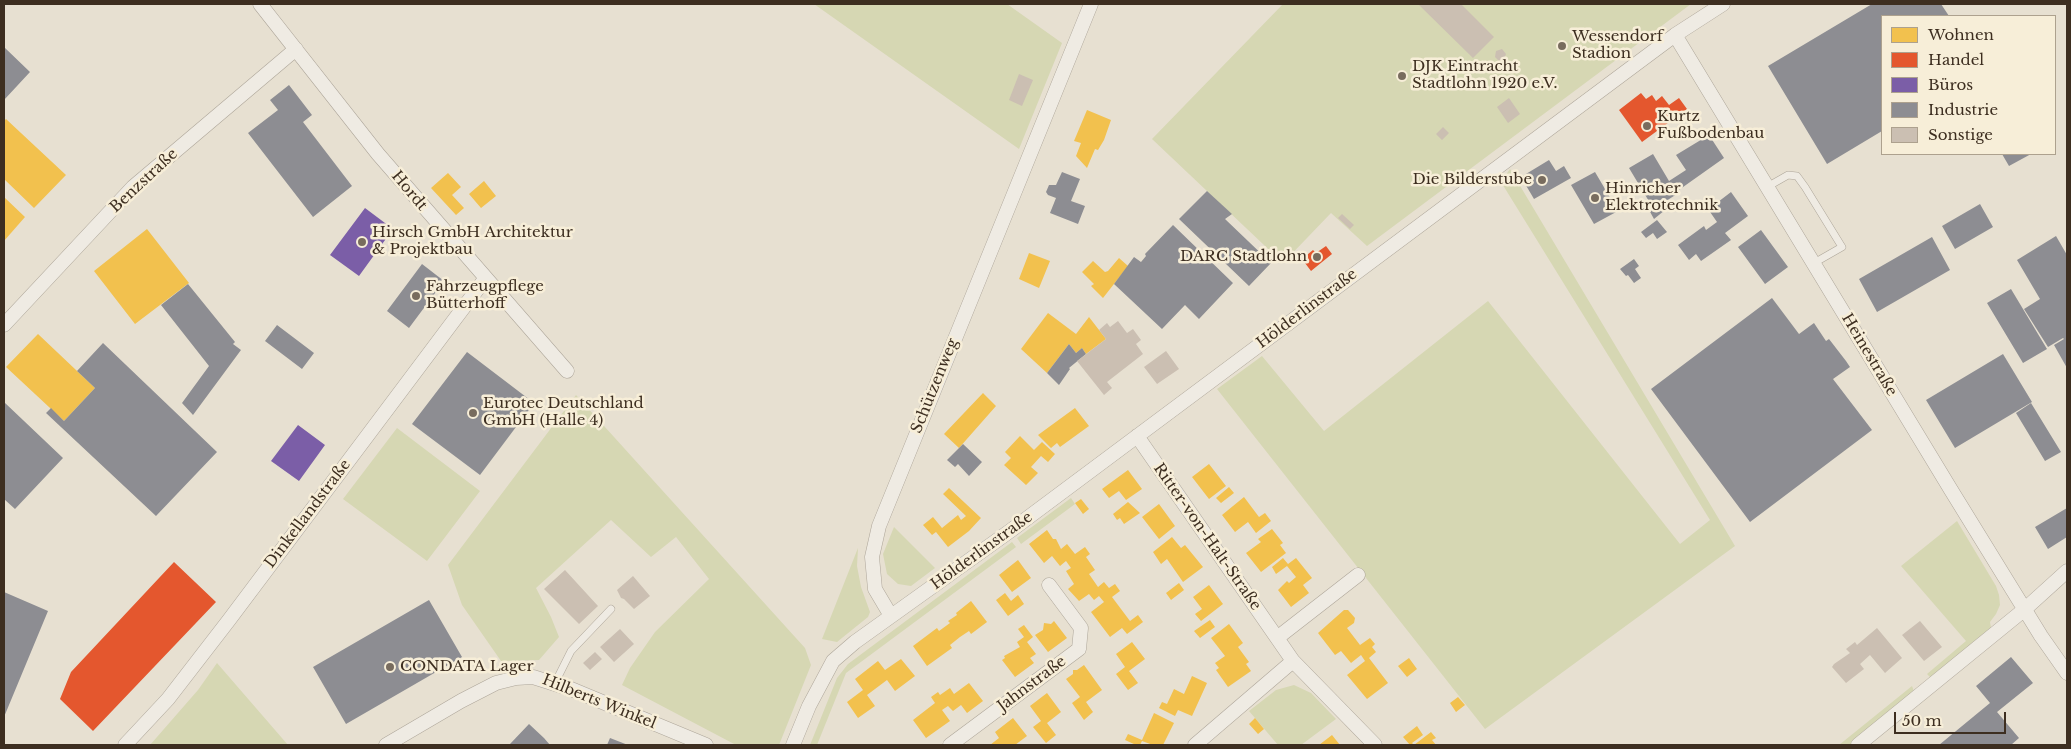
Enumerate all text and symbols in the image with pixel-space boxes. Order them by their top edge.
legend [1881,15,2056,155]
text: Wohnen [1928,25,1994,44]
place label: Wessendorf Stadion [1572,28,1663,63]
marker: Wessendorf Stadion [1556,40,1568,52]
text: Handel [1928,50,1984,69]
place label: DJK Eintracht Stadtlohn 1920 e.V. [1412,58,1557,93]
marker: DJK Eintracht Stadtlohn 1920 e.V. [1396,70,1408,82]
text: Büros [1928,75,1973,94]
text: Industrie [1928,100,1998,119]
place label: Kurtz Fußbodenbau [1657,108,1764,143]
marker: Kurtz Fußbodenbau [1641,120,1653,132]
text: Sonstige [1928,125,1993,144]
street label: Benzstraße [107,145,181,217]
street label: Hordt [387,168,431,214]
place label: Die Bilderstube [1412,171,1532,189]
marker: Die Bilderstube [1536,174,1548,186]
place label: Hinricher Elektrotechnik [1605,180,1718,215]
marker: Hinricher Elektrotechnik [1589,192,1601,204]
place label: Hirsch GmbH Architektur & Projektbau [372,224,573,259]
marker: Hirsch GmbH Architektur & Projektbau [356,236,368,248]
place label: DARC Stadtlohn [1180,248,1307,266]
marker: DARC Stadtlohn [1311,251,1323,263]
street label: Hölderlinstraße [1253,265,1361,353]
place label: Fahrzeugpflege Bütterhoff [426,278,544,313]
marker: Fahrzeugpflege Bütterhoff [410,290,422,302]
street label: Heinestraße [1837,311,1901,399]
street label: Schützenweg [908,336,962,436]
place label: Eurotec Deutschland GmbH (Halle 4) [483,395,644,430]
marker: Eurotec Deutschland GmbH (Halle 4) [467,407,479,419]
street label: Dinkellandstraße [261,456,355,572]
street label: Ritter-von-Halt-Straße [1149,460,1265,614]
street label: Hölderlinstraße [928,508,1036,594]
street label: Jahnstraße [994,652,1070,716]
place label: CONDATA Lager [400,658,534,676]
marker: CONDATA Lager [384,661,396,673]
street label: Hilberts Winkel [539,671,659,733]
scale bar [1896,702,2008,734]
text: 50 m [1902,711,1942,730]

